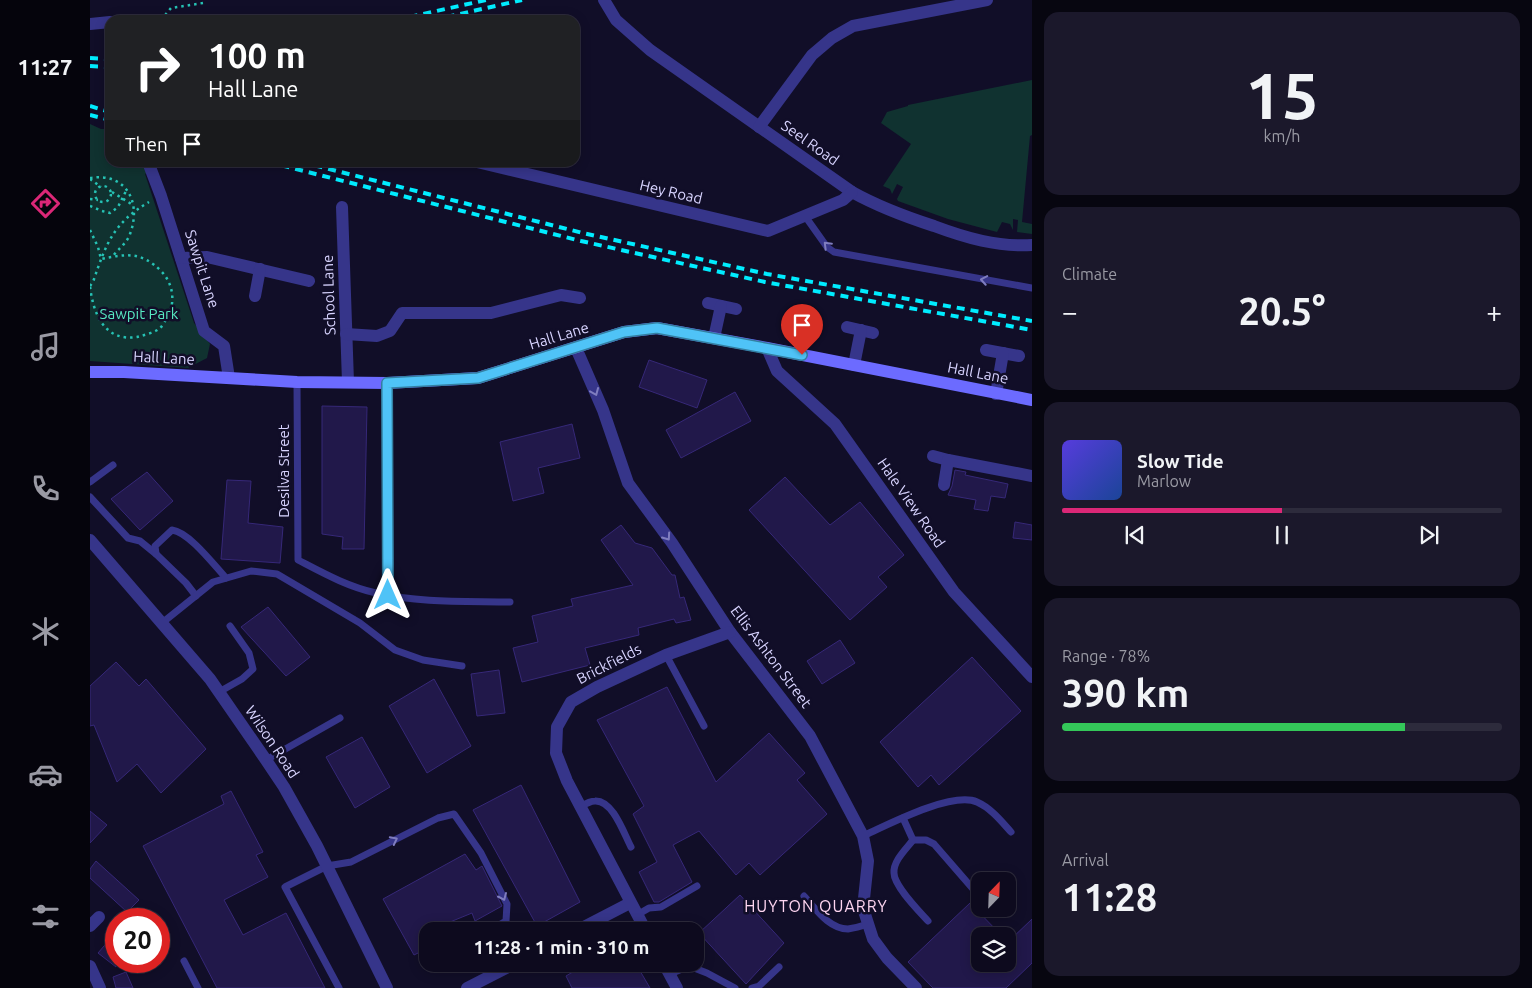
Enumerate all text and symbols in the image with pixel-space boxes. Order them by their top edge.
icon: right [125,35,190,100]
text: 100 m [208,35,306,75]
text: 11:27 [17,54,73,79]
text: 15 [1245,58,1319,131]
text: Hall Lane [208,76,298,101]
street label: Seel Road [778,117,842,169]
text: km/h [1264,127,1300,145]
icon: arrive [178,130,206,158]
text: Then [125,133,168,155]
street label: Hey Road [638,176,704,207]
icon: directions [28,186,63,221]
street label: Sawpit Lane [182,228,223,310]
one-way arrow [824,242,833,251]
street label: School Lane [319,254,338,336]
text: Climate [1062,265,1117,283]
one-way arrow [980,275,988,285]
text: 20.5° [1238,290,1326,332]
text: − [1062,296,1078,327]
text: + [1486,296,1502,327]
pin [781,304,823,355]
park label: Sawpit Park [100,305,179,322]
icon: arrive [788,311,816,339]
street label: Hall Lane [527,318,591,353]
icon: music [28,329,63,364]
street label: Hall Lane [133,347,195,368]
street label: Hall Lane [946,358,1010,387]
one-way arrow [589,387,600,396]
street label: Desilva Street [275,424,292,518]
text: Slow Tide [1137,450,1224,472]
street label: Hale View Road [874,455,949,551]
icon: phone [28,471,63,506]
text: Marlow [1137,472,1191,490]
icon: previous [1121,521,1149,549]
icon: pause [1268,521,1296,549]
icon: next [1415,521,1443,549]
one-way arrow [661,531,670,541]
position arrow [361,568,413,620]
street label: Ellis Ashton Street [727,602,815,711]
icon: climate [28,614,63,649]
street label: Brickfields [574,640,644,687]
text: Range · 78% [1062,647,1150,665]
text: 390 km [1062,672,1189,714]
street label: Wilson Road [242,702,303,781]
icon: car [28,757,63,792]
one-way arrow [389,836,398,846]
text: Arrival [1062,851,1109,869]
north arrow [971,872,1016,918]
map controls [971,872,1016,972]
text: 11:28 [1062,876,1157,918]
one-way arrow [497,892,507,901]
district label: HUYTON QUARRY [744,897,888,915]
icon: filters [28,899,63,934]
speed limit sign: 20 [105,908,170,973]
button: layers [971,927,1016,972]
text: 11:28 · 1 min · 310 m [474,936,649,958]

